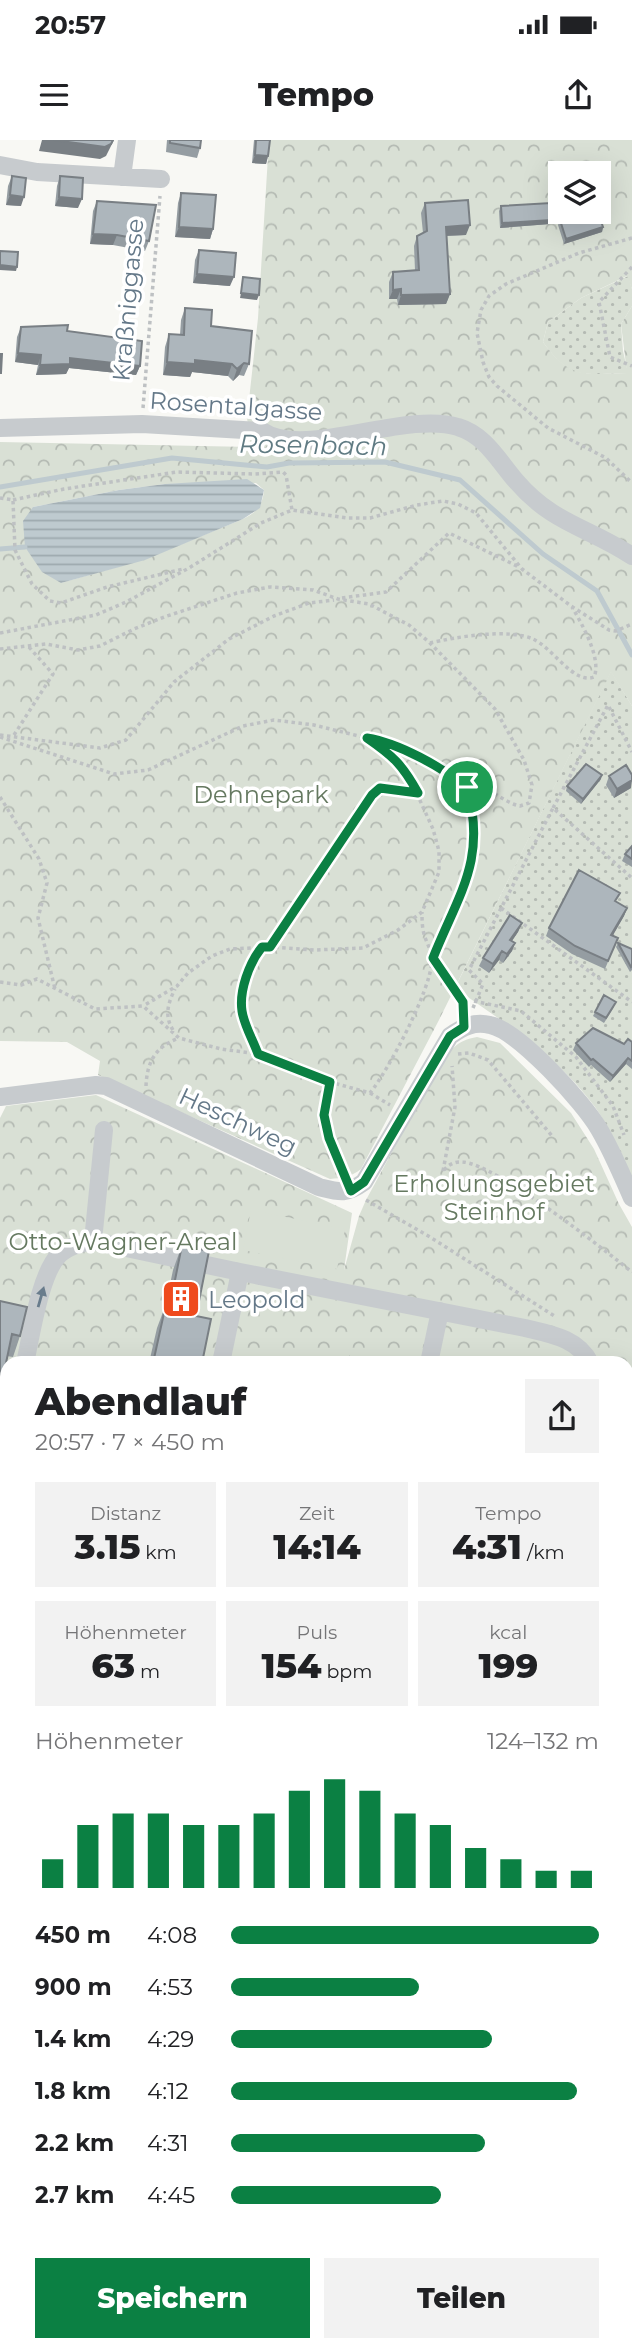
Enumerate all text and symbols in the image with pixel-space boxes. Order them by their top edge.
text: 20:57 [35,9,106,41]
text: Tempo [258,75,374,114]
icon: menu [35,76,73,114]
icon: share [559,76,597,114]
map controls [548,161,611,224]
button: layers [548,161,611,224]
street label: Kraßniggasse [106,217,150,383]
street label: Rosentalgasse [149,385,323,427]
water label: Rosenbach [239,428,387,462]
pin [437,757,497,817]
icon: arrive [448,768,486,806]
park label: Dehnepark [193,780,329,809]
street label: Heschweg [174,1081,302,1161]
park label: Erholungsgebiet Steinhof [393,1169,595,1226]
park label: Otto-Wagner-Areal [9,1227,238,1256]
building icon: Leopold [160,1278,202,1320]
place label: Leopold [208,1285,306,1314]
one-way arrow [36,1286,46,1307]
text: Abendlauf [35,1378,246,1425]
button: share [525,1379,599,1453]
text: 20:57 · 7 × 450 m [35,1428,225,1456]
text: Distanz [90,1502,161,1525]
text: Zeit [299,1502,335,1525]
text: Tempo [475,1502,541,1525]
text: 3.15 [75,1525,140,1568]
text: 14:14 [273,1525,361,1568]
text: 4:31 [452,1525,522,1568]
text: km [140,1541,177,1564]
text: /km [522,1541,565,1564]
text: Höhenmeter [64,1621,187,1644]
text: Puls [297,1621,337,1644]
text: kcal [489,1621,527,1644]
text: 63 [91,1644,135,1687]
text: 154 [262,1644,322,1687]
text: 199 [479,1644,538,1687]
text: m [135,1660,160,1683]
text: bpm [322,1660,372,1683]
text: Höhenmeter [35,1727,183,1755]
text: 124–132 m [487,1727,599,1755]
text: 450 m [35,1921,111,1949]
text: 4:08 [147,1921,197,1949]
text: 900 m [35,1973,112,2001]
text: 4:53 [147,1973,193,2001]
text: 1.4 km [35,2025,112,2053]
text: 4:29 [147,2025,194,2053]
text: 1.8 km [35,2077,111,2105]
text: 4:12 [147,2077,189,2105]
text: 2.2 km [35,2129,114,2157]
text: 4:31 [147,2129,189,2157]
text: 2.7 km [35,2181,114,2209]
text: 4:45 [147,2181,195,2209]
button: Speichern [35,2258,310,2338]
button: Teilen [324,2258,599,2338]

